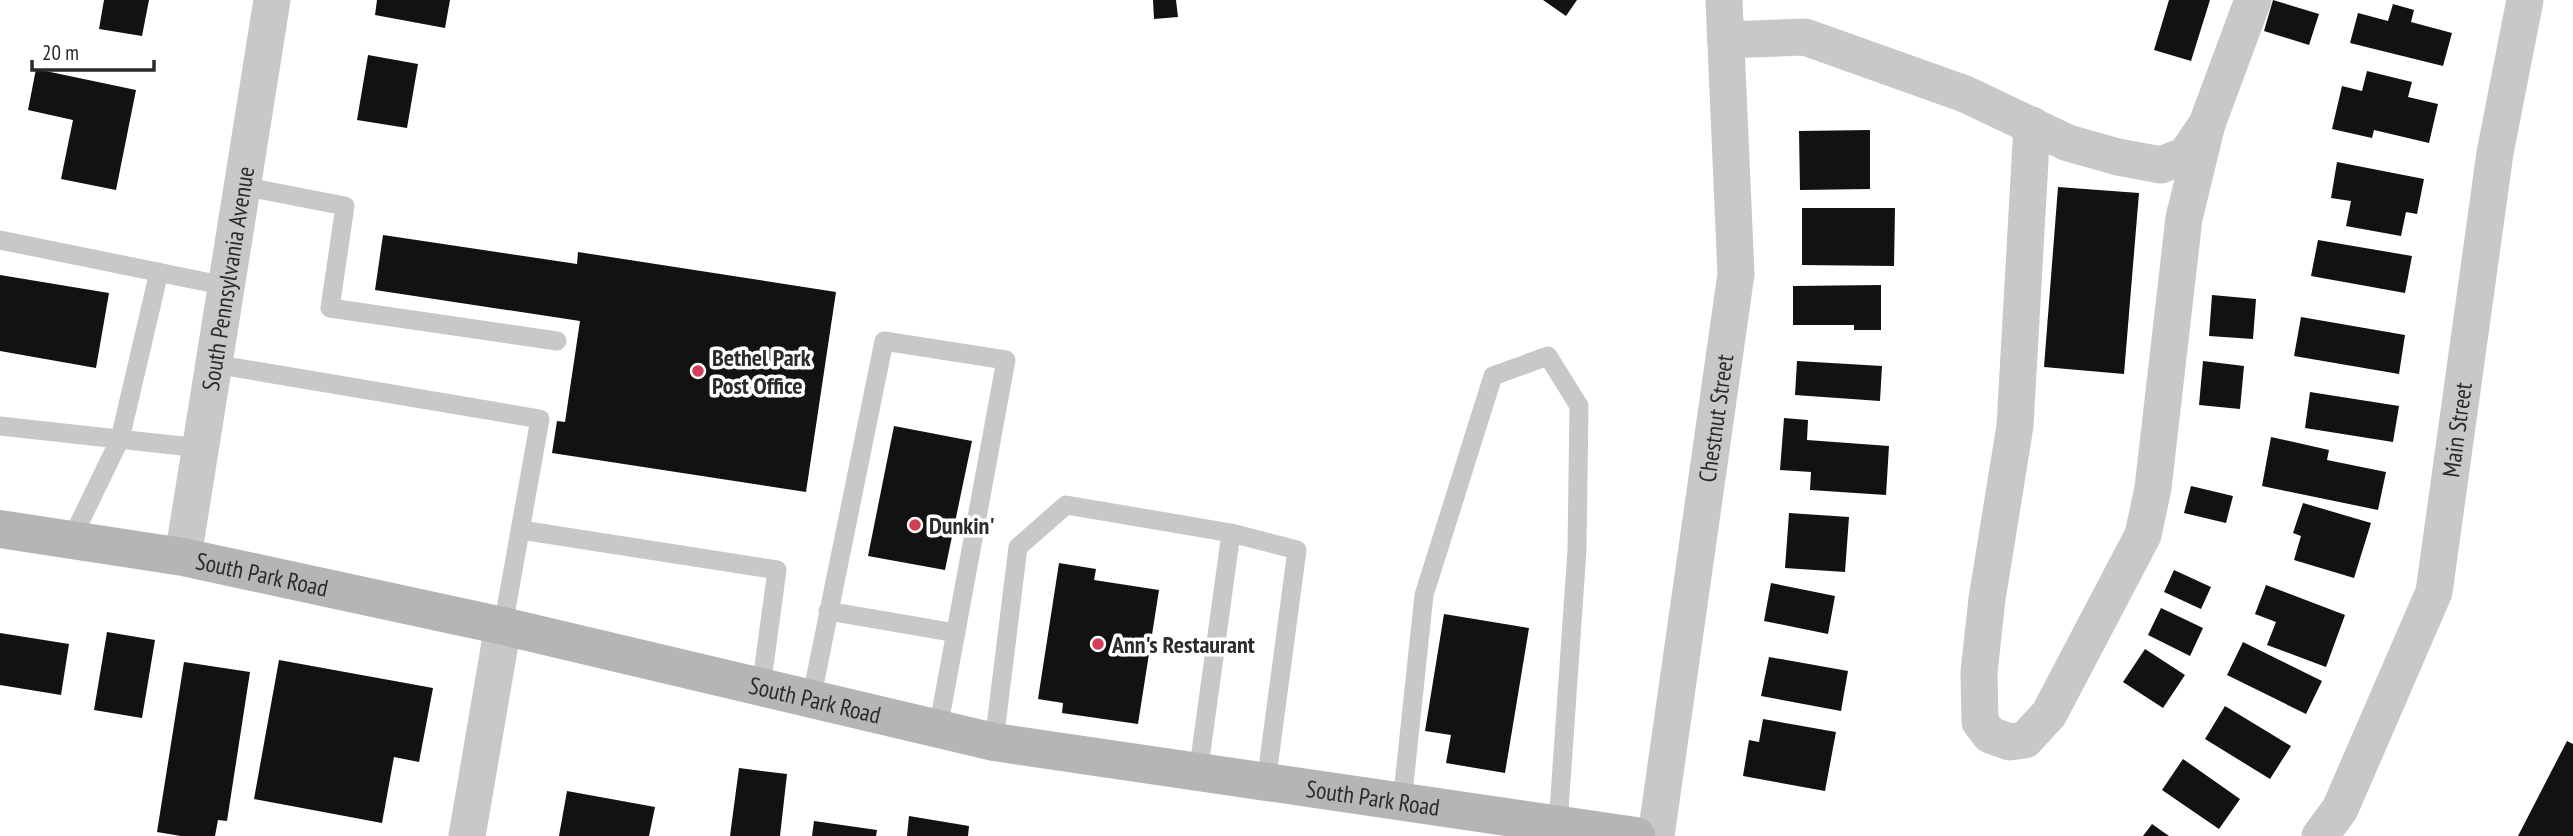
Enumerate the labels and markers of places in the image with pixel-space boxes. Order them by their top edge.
place label: Bethel Park Post Office [712,342,811,401]
marker: Bethel Park Post Office [690,363,706,379]
place label: Dunkin' [929,510,995,541]
marker: Dunkin' [907,517,923,533]
place label: Ann's Restaurant [1111,629,1255,660]
marker: Ann's Restaurant [1090,636,1106,652]

